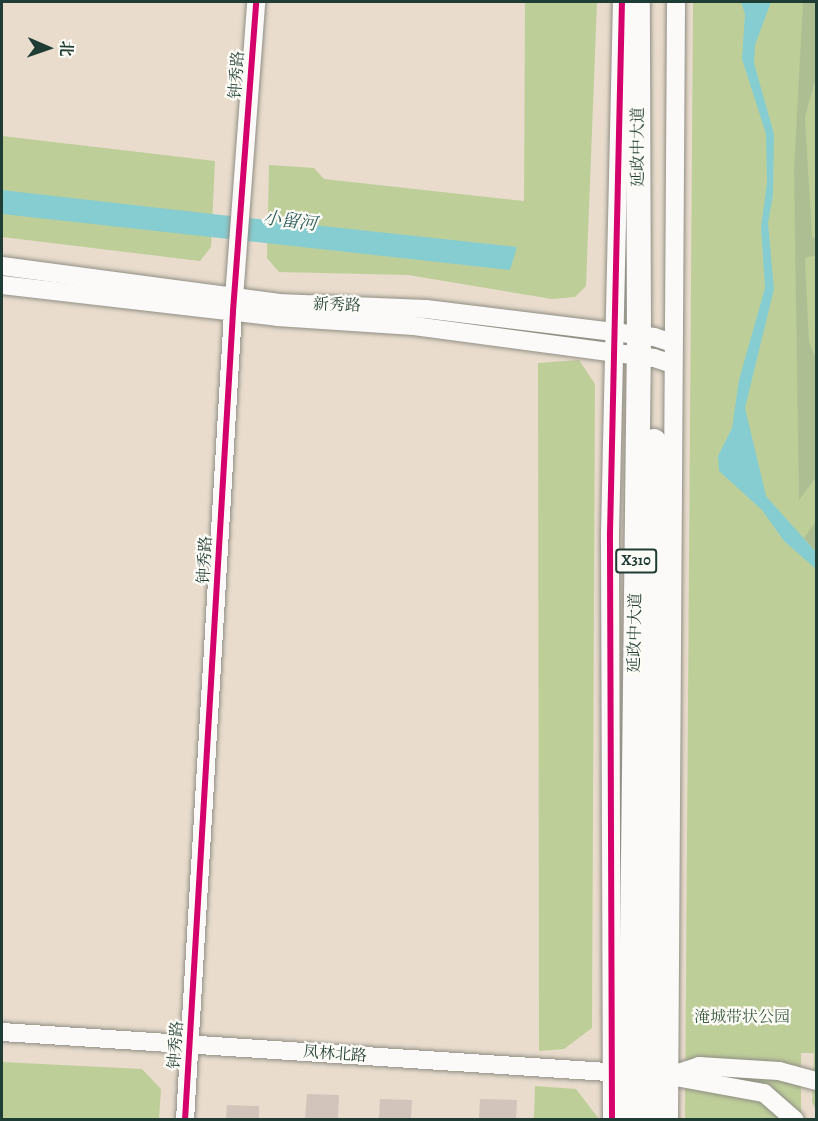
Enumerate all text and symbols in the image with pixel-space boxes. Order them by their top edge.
north arrow [18,18,78,78]
text: 北 [55,40,77,57]
street label: 钟秀路 [226,50,248,100]
street label: 延政中大道 [628,107,648,187]
water label: 小留河 [262,207,318,235]
street label: 新秀路 [313,295,361,315]
street label: 钟秀路 [194,536,216,584]
road number: X310 [615,549,657,573]
street label: 延政中大道 [625,593,645,673]
park label: 淹城带状公园 [694,1007,790,1027]
street label: 钟秀路 [165,1020,187,1070]
street label: 凤林北路 [302,1042,368,1066]

